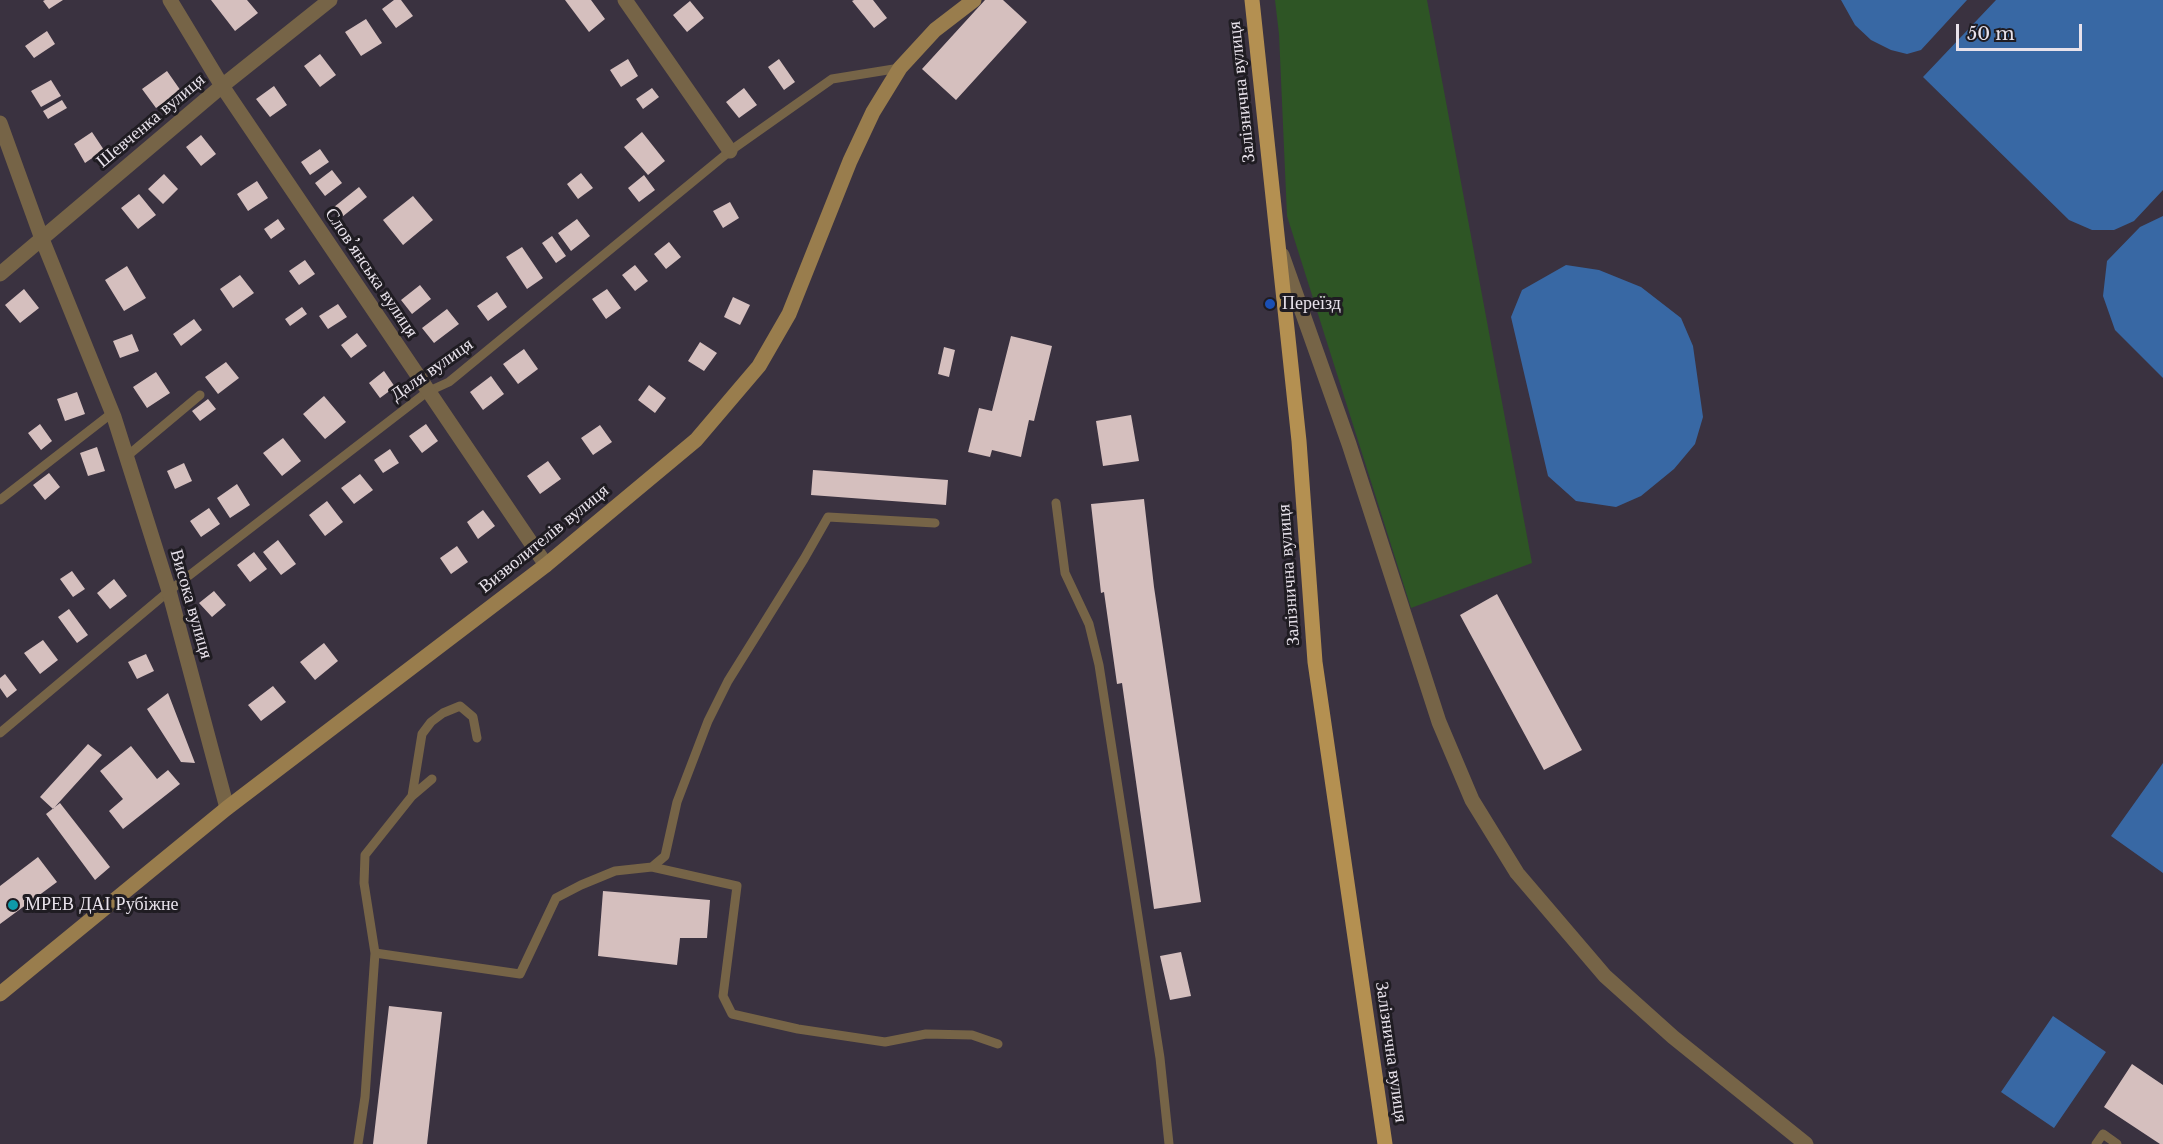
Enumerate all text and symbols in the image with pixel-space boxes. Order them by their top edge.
scale bar [1959,12,2085,50]
street label: Залізнична вулиця [1224,20,1260,164]
text: 50 m [1967,23,2015,45]
street label: Шевченка вулиця [92,69,210,173]
street label: Слов’янська вулиця [320,204,422,342]
place label: Переїзд [1282,293,1341,315]
marker: Переїзд [1263,297,1277,311]
street label: Даля вулиця [387,334,477,406]
street label: Визволителів вулиця [475,480,613,598]
street label: Залізнична вулиця [1273,503,1305,647]
street label: Висока вулиця [165,547,217,661]
place label: МРЕВ ДАІ Рубіжне [25,894,179,916]
marker: МРЕВ ДАІ Рубіжне [6,898,20,912]
street label: Залізнична вулиця [1370,980,1412,1124]

